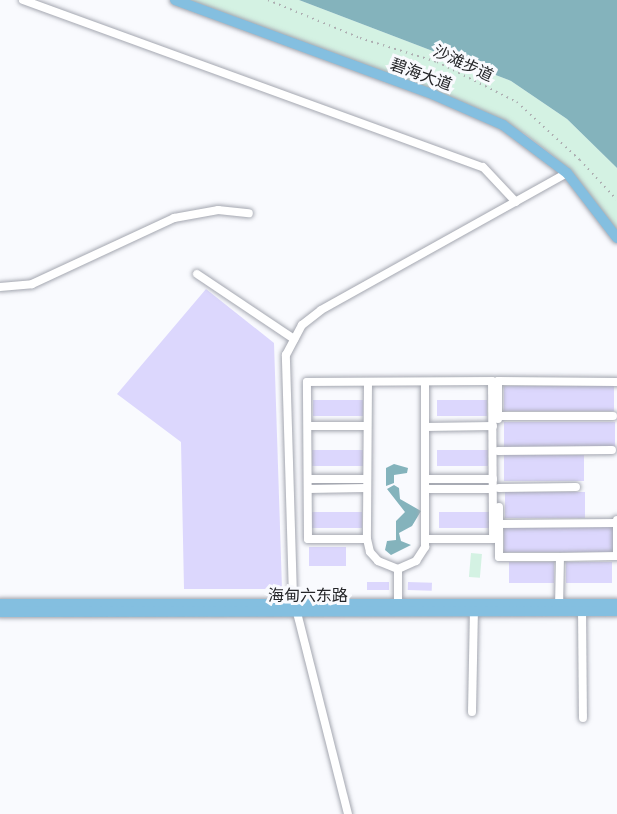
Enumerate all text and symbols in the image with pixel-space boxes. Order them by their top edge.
street label: 沙滩步道 [430,42,496,86]
street label: 碧海大道 [388,55,454,95]
street label: 海甸六东路 [268,586,348,606]

